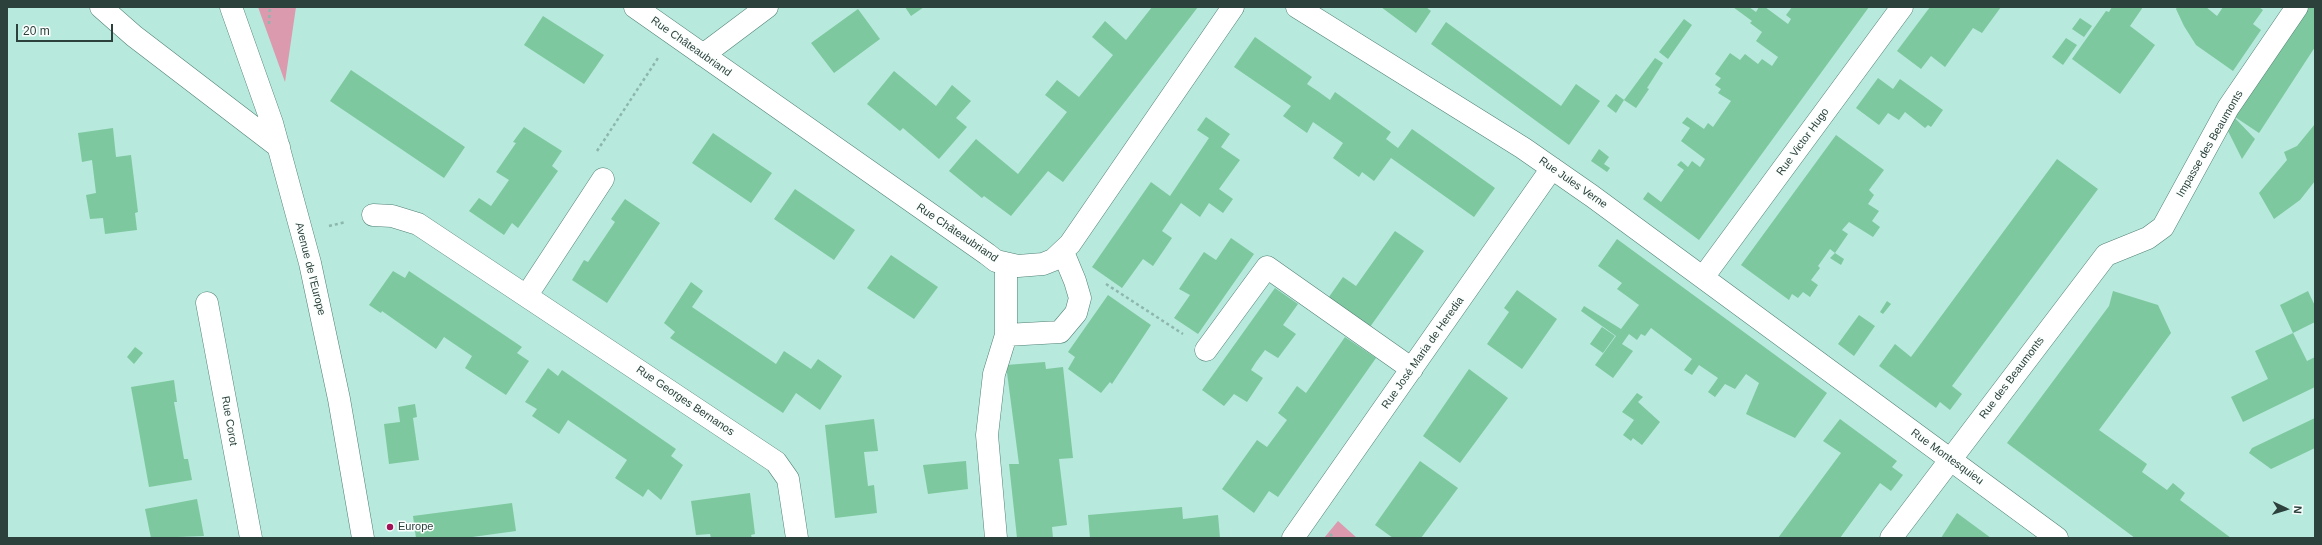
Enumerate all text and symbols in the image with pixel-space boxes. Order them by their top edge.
street label: Rue Châteaubriand [648,14,734,80]
scale bar [18,16,115,42]
text: 20 m [23,24,50,38]
street label: Impasse des Beaumonts [2174,88,2246,200]
street label: Rue Victor Hugo [1774,106,1832,178]
street label: Rue Jules Verne [1536,154,1610,212]
street label: Rue Châteaubriand [914,201,1000,265]
street label: Avenue de l'Europe [292,221,328,317]
street label: Rue José Maria de Heredia [1379,294,1467,412]
street label: Rue des Beaumonts [1977,334,2047,422]
street label: Rue Georges Bernanos [633,363,737,439]
street label: Rue Corot [218,395,240,447]
street label: Rue Montesquieu [1908,426,1986,488]
north arrow [2266,489,2306,529]
text: N [2292,505,2304,514]
place label: Europe [398,520,433,534]
marker: Europe [385,522,395,532]

